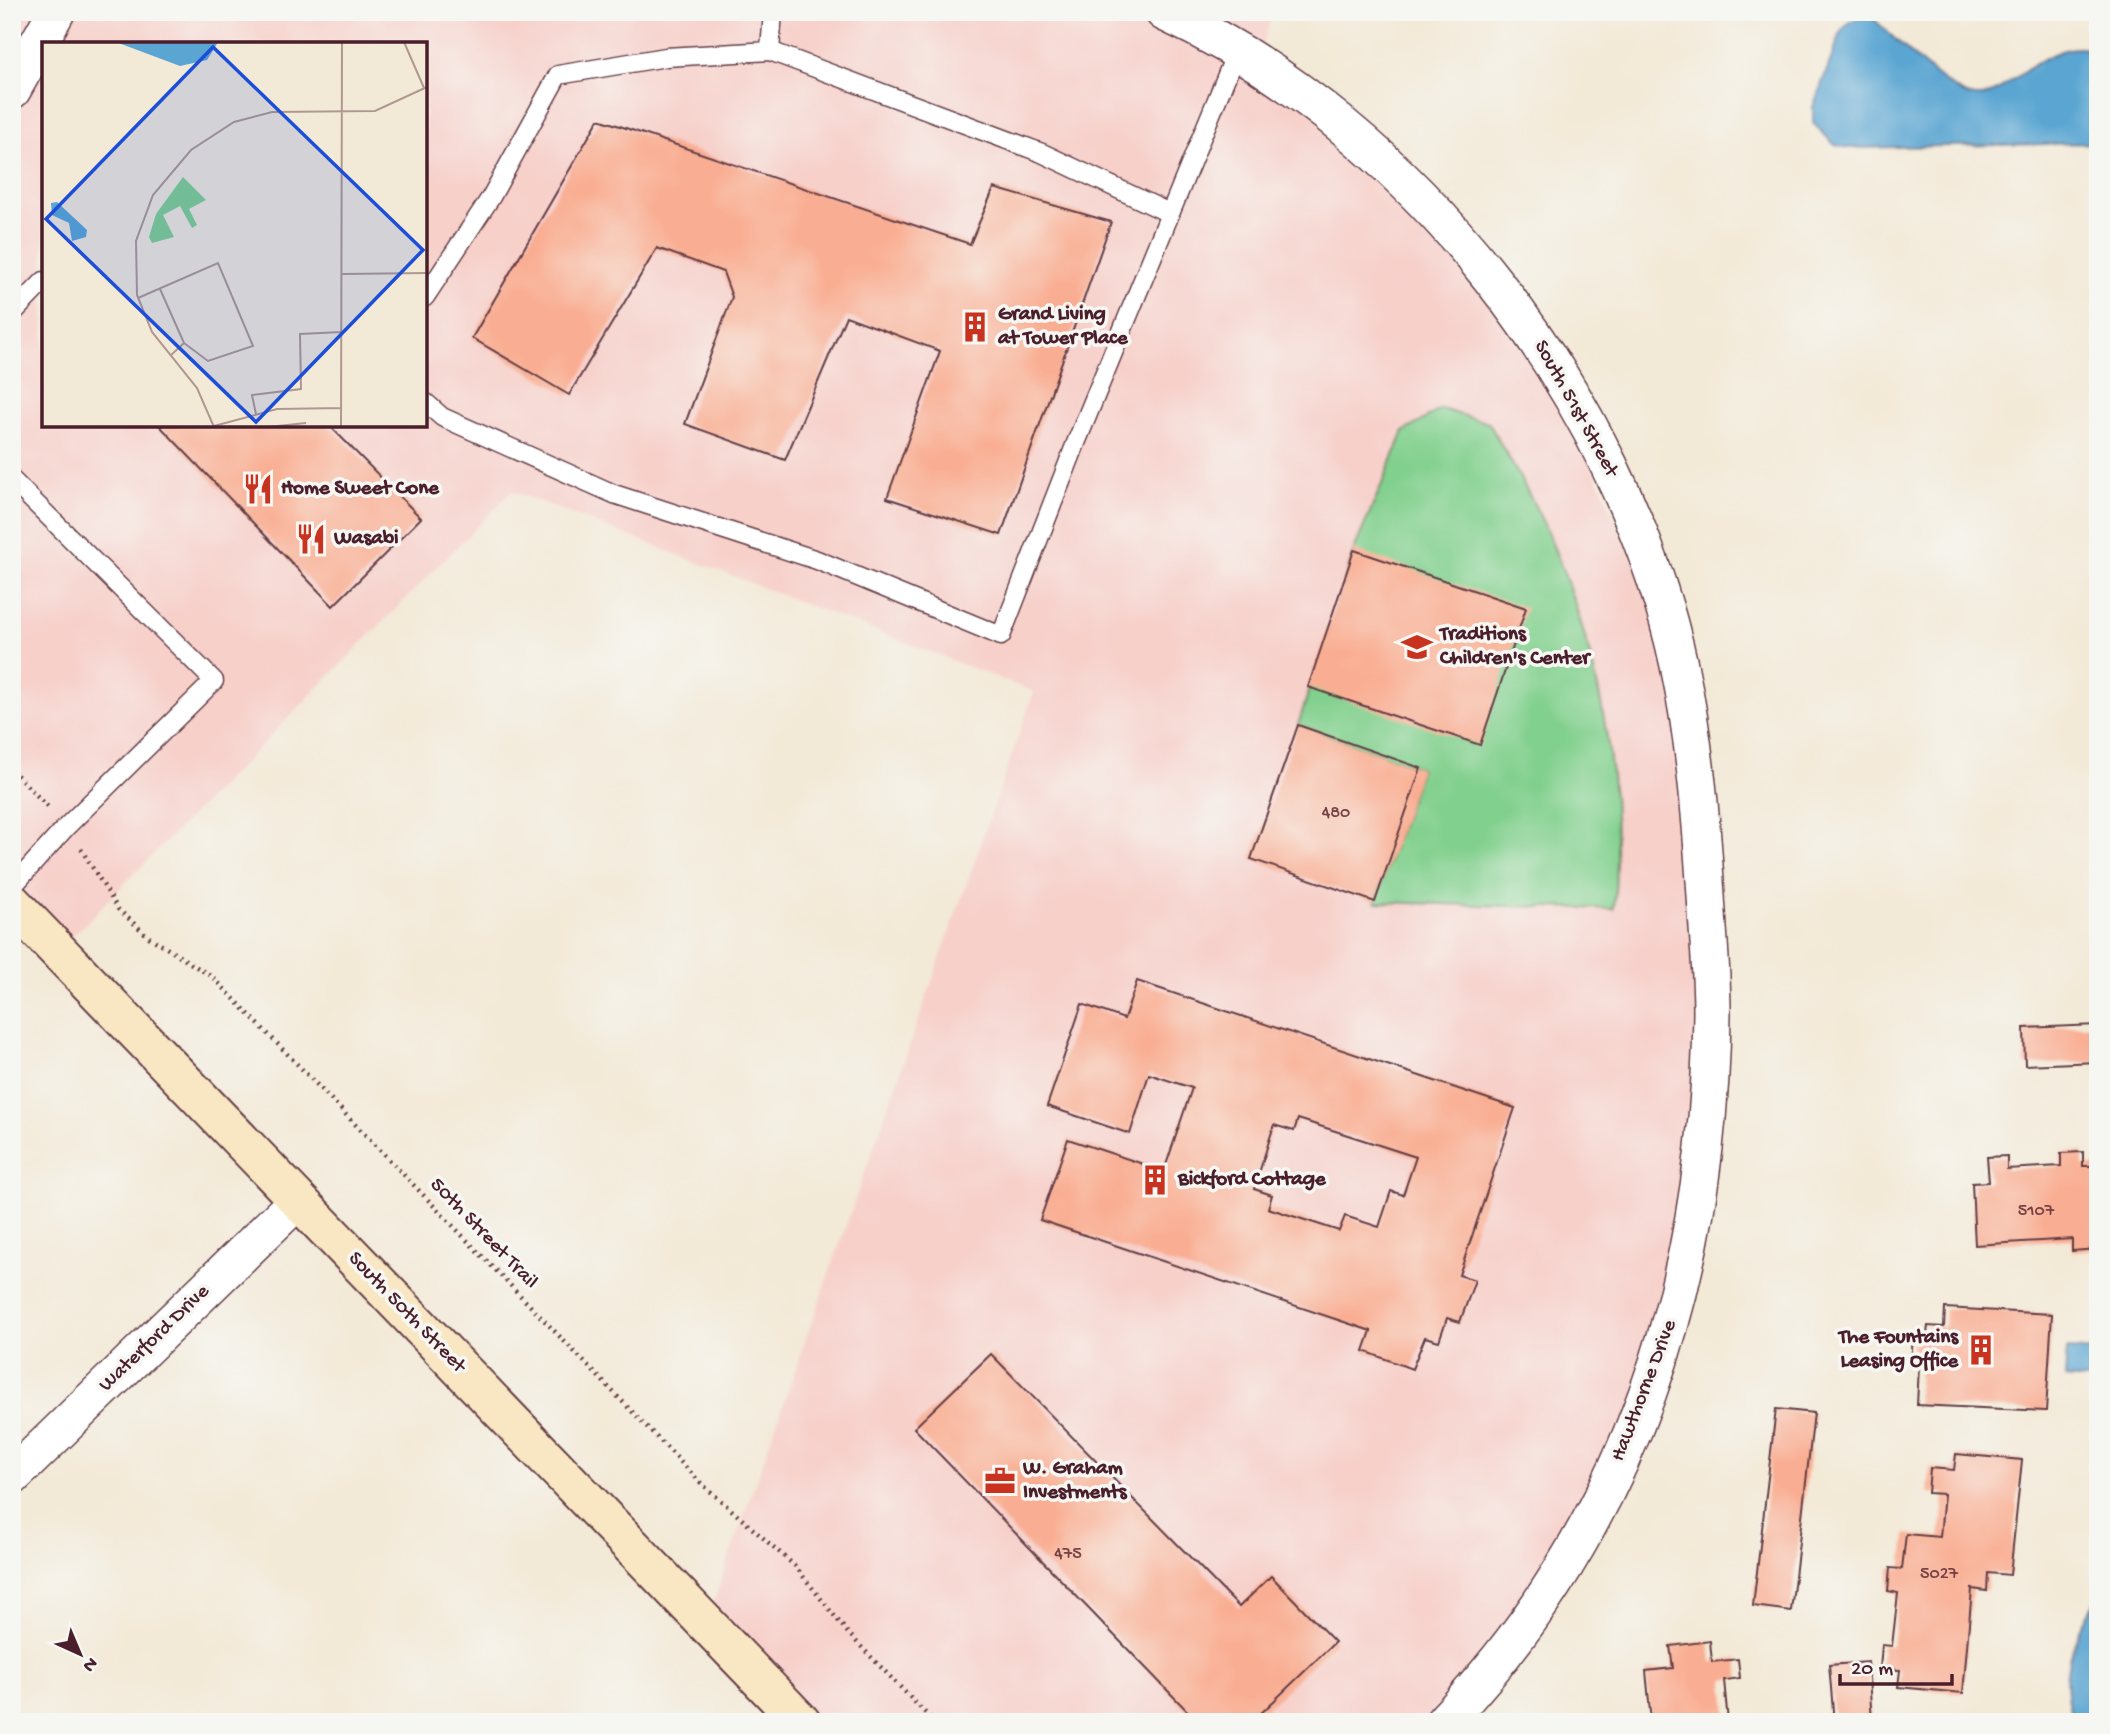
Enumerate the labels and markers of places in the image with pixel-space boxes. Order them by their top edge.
place label: Grand Living at Tower Place [997,303,1129,352]
building icon: Grand Living at Tower Place [958,310,992,344]
restaurant icon: Home Sweet Cone [241,472,275,506]
place label: Home Sweet Cone [281,477,440,502]
restaurant icon: Wasabi [294,522,328,556]
place label: Wasabi [333,527,399,552]
place label: Traditions Children's Center [1438,623,1592,672]
school or university icon: Traditions Children's Center [1400,630,1434,664]
building icon: Bickford Cottage [1138,1163,1172,1197]
place label: Bickford Cottage [1177,1168,1327,1193]
place label: The Fountains Leasing Office [1837,1326,1959,1375]
building icon: The Fountains Leasing Office [1964,1333,1998,1367]
place label: W. Graham Investments [1022,1457,1128,1506]
office icon: W. Graham Investments [983,1464,1017,1498]

